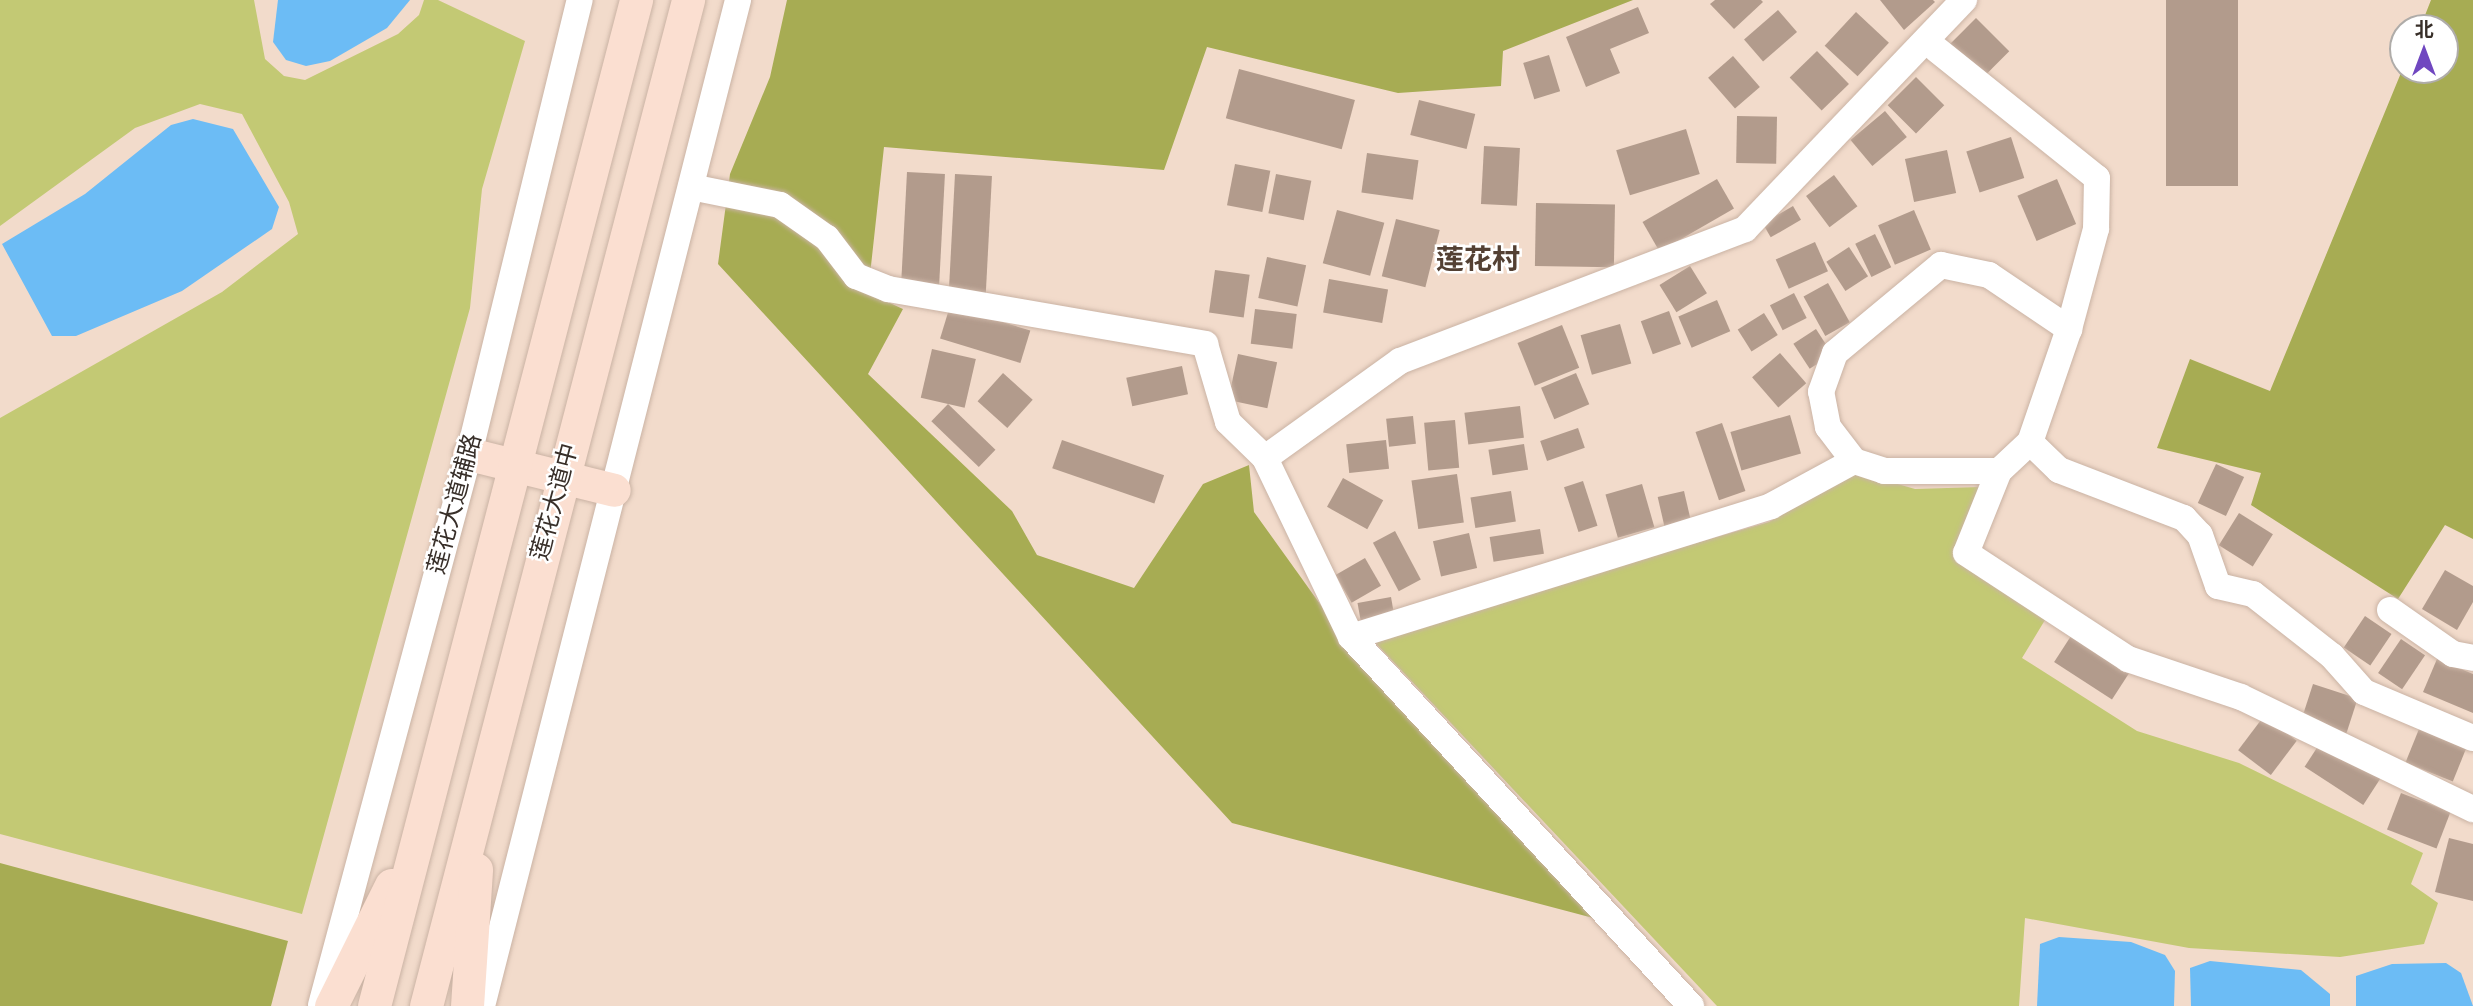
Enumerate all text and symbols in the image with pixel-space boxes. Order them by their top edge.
north arrow [2389,14,2459,84]
text: 北 [2414,19,2434,41]
district label: 莲花村 [1436,243,1520,277]
street label: 莲花大道辅路 [422,431,488,577]
street label: 莲花大道中 [526,440,584,564]

